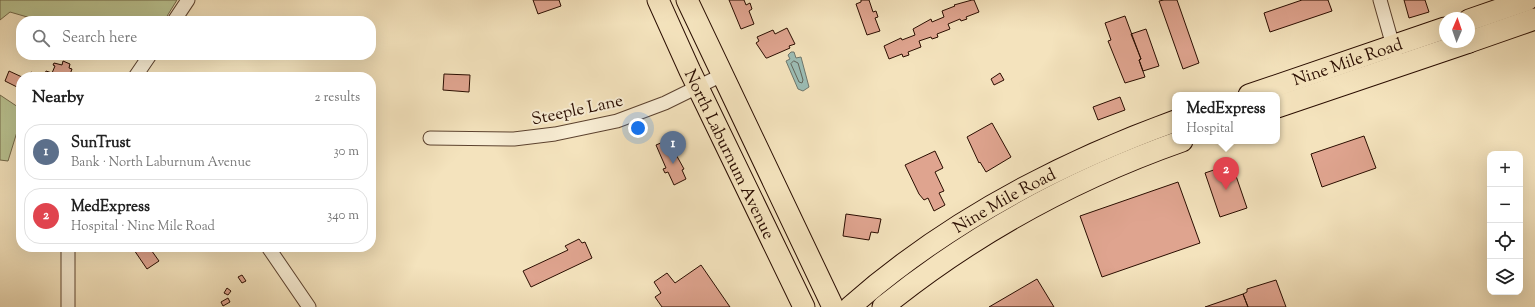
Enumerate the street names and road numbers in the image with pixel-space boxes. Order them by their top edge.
street label: Nine Mile Road [1290,33,1407,93]
street label: North Laburnum Avenue [677,66,780,244]
street label: Steeple Lane [529,90,625,132]
street label: Nine Mile Road [949,163,1061,240]

